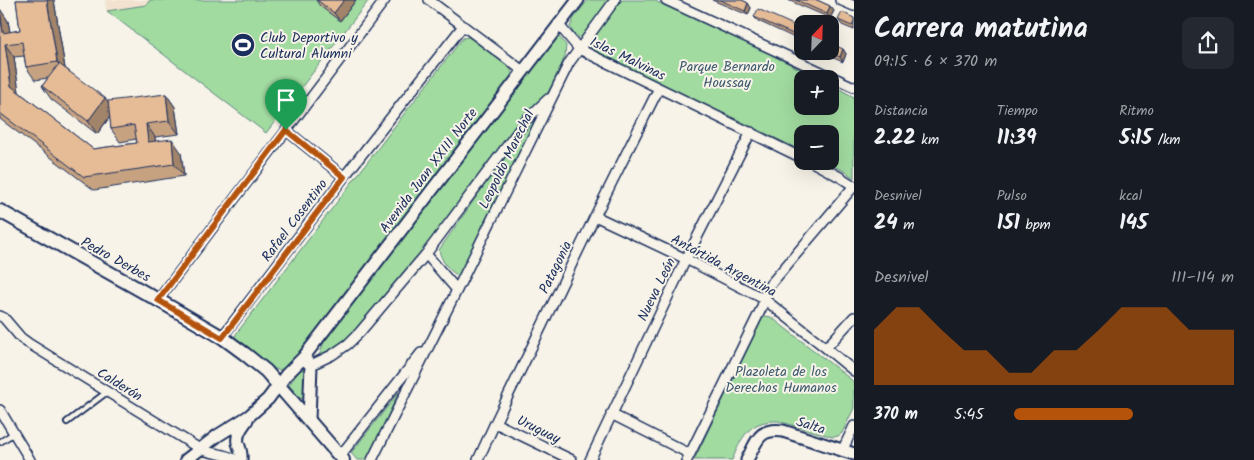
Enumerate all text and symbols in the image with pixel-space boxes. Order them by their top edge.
text: Carrera matutina [874,7,1088,52]
north arrow [794,15,839,60]
map controls [794,15,839,170]
button: share [1182,17,1234,69]
place label: Club Deportivo y Cultural Alumni [260,27,358,65]
street label: Islas Malvinas [586,31,669,87]
sports icon: Club Deportivo y Cultural Alumni [230,32,256,58]
text: 09:15 · 6 × 370 m [874,49,997,74]
park label: Parque Bernardo Houssay [679,56,775,94]
button: + [794,70,839,115]
pin [265,79,307,130]
icon: arrive [272,86,300,114]
text: Distancia [874,100,928,122]
text: Tiempo [997,100,1038,122]
text: Ritmo [1119,100,1154,122]
street label: Avenida Juan XXIII Norte [374,103,484,238]
street label: Leopoldo Marechal [473,106,541,213]
text: 2.22 [874,122,916,155]
text: 11:39 [997,122,1037,155]
text: 5:15 [1119,122,1152,155]
button: − [794,125,839,170]
text: km [916,129,939,151]
text: /km [1152,129,1180,151]
street label: Rafael Cosentino [256,174,333,267]
text: Desnivel [874,185,922,207]
text: Pulso [997,185,1027,207]
text: kcal [1119,185,1142,207]
text: 24 [874,207,898,240]
text: 151 [997,207,1020,240]
text: 145 [1119,207,1148,240]
text: m [898,214,914,236]
text: bpm [1020,214,1051,236]
street label: Antártida Argentina [667,229,780,303]
street label: Pedro Derbes [76,232,155,288]
street label: Patagonia [534,237,578,298]
street label: Nueva León [632,254,682,325]
text: Desnivel [874,265,929,290]
text: 111–114 m [1171,265,1234,290]
park label: Plazoleta de los Derechos Humanos [725,361,837,399]
street label: Calderón [92,362,147,407]
text: 370 m [874,402,918,427]
text: 5:45 [954,402,984,427]
street label: Uruguay [513,410,565,450]
street label: Salta [793,411,828,441]

